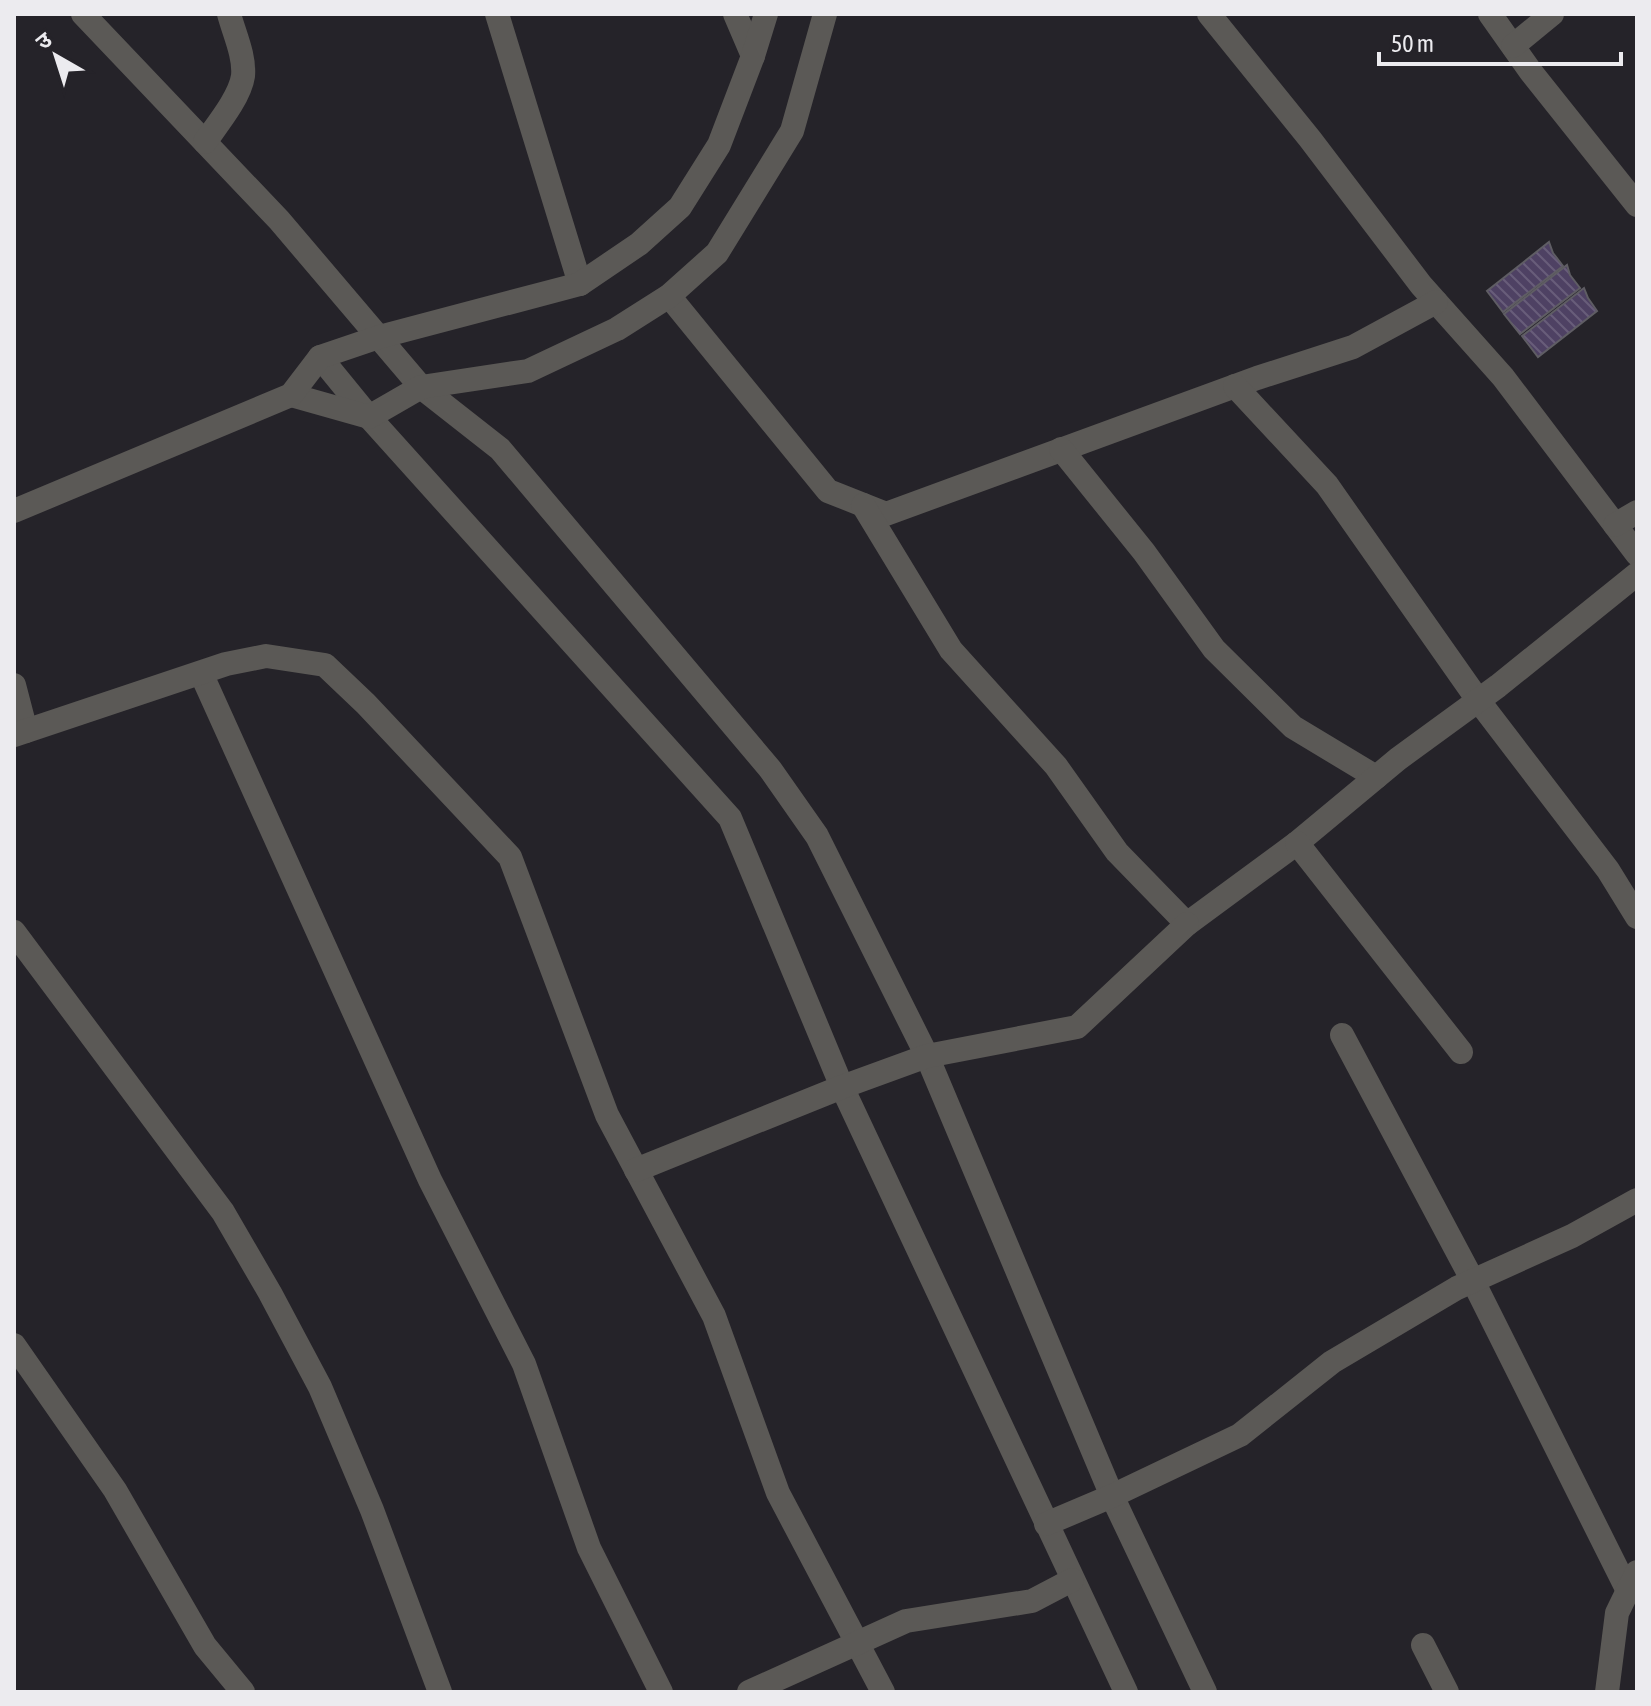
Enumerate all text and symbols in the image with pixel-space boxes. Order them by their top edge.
north arrow [16,16,96,96]
scale bar [1379,16,1621,66]
text: उ [30,26,57,55]
text: 50 m [1391,30,1434,57]

